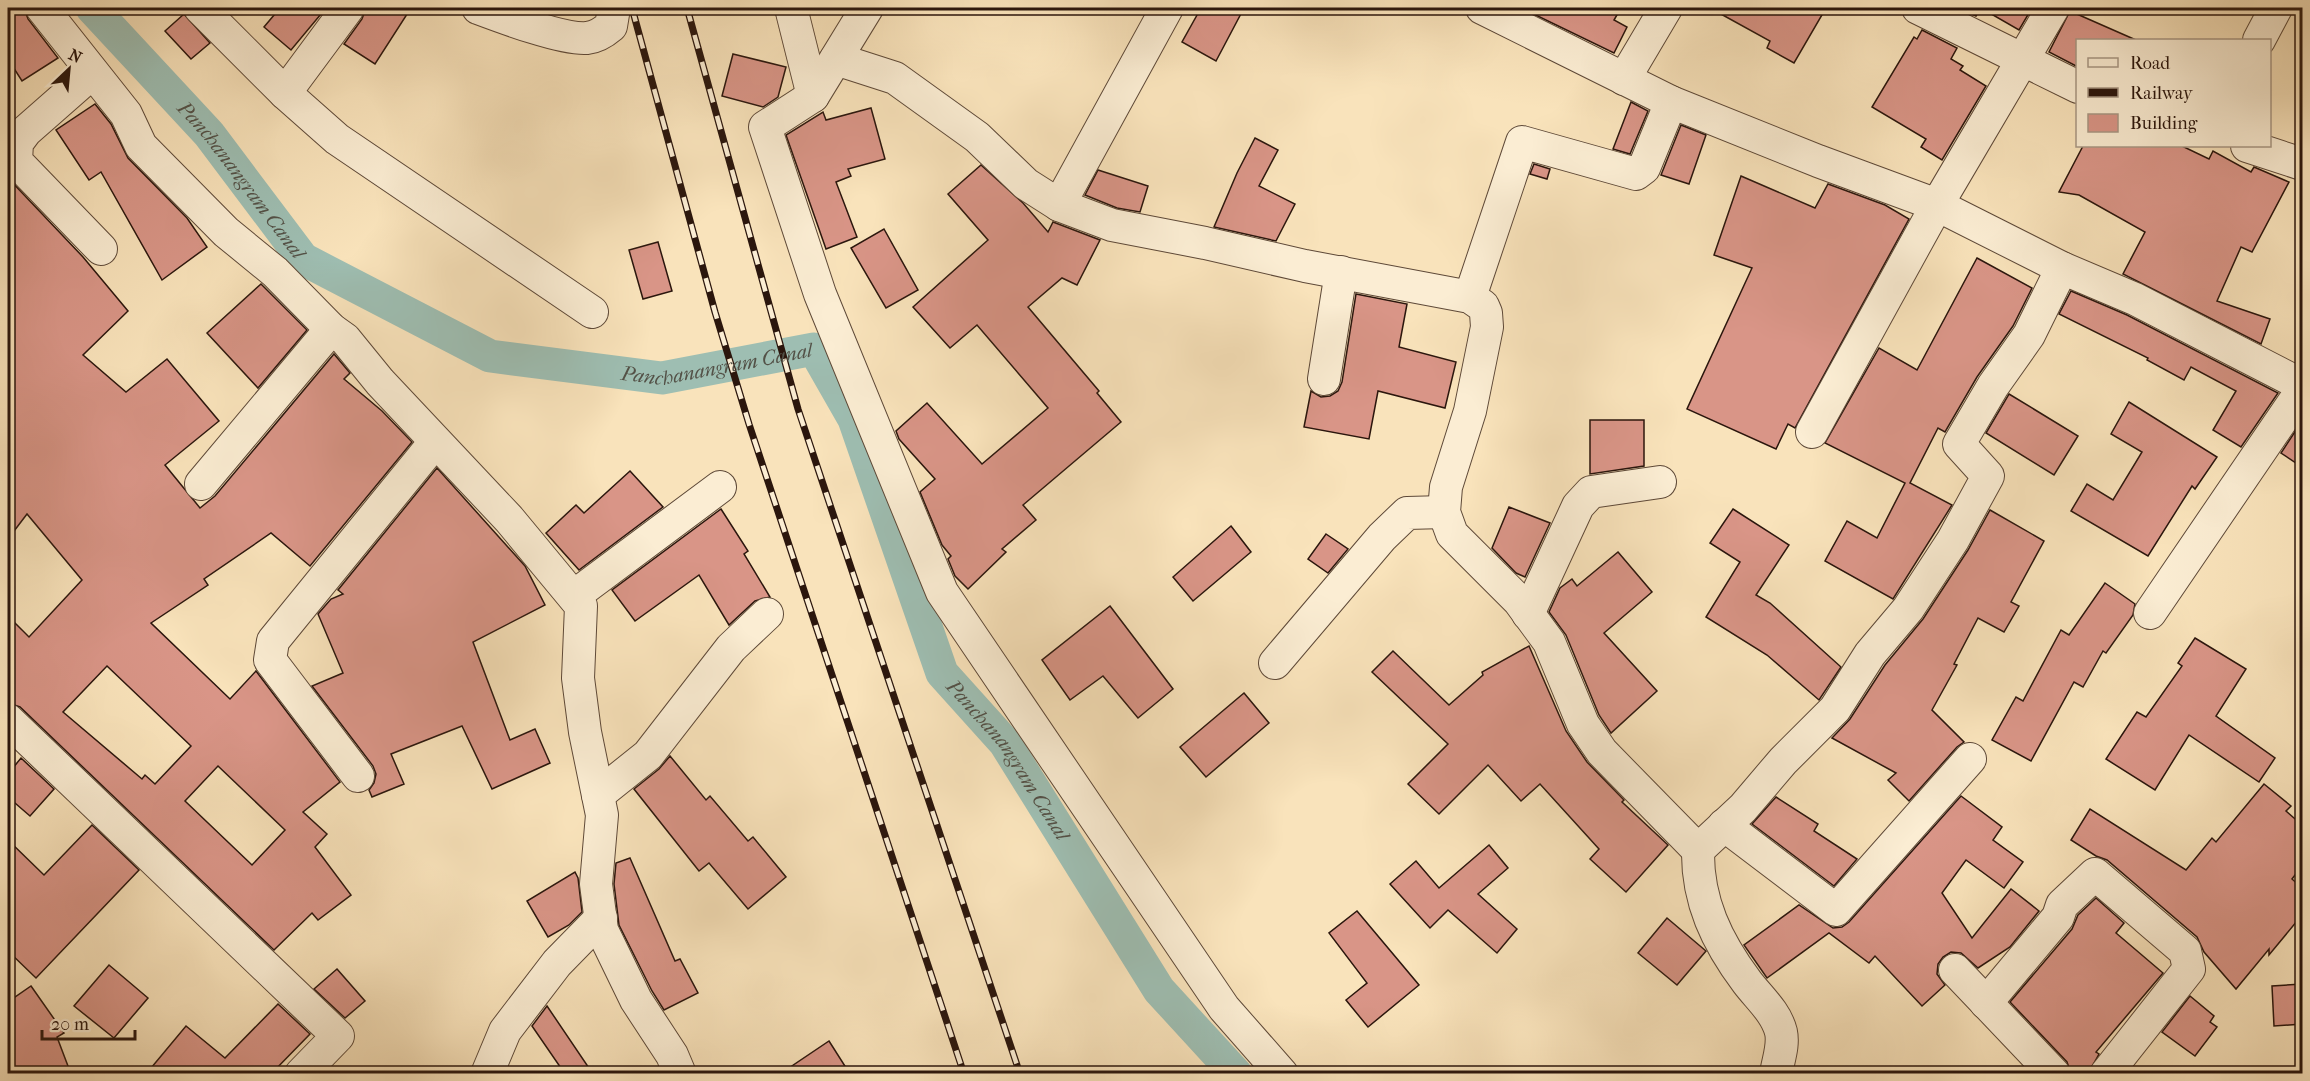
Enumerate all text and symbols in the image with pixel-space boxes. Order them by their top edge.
north arrow [39,39,99,99]
legend [2076,39,2271,147]
text: N [66,45,86,68]
text: Road [2130,53,2170,74]
text: Railway [2130,83,2194,104]
water label: Panchanangram Canal [172,96,311,265]
text: Building [2130,113,2198,134]
water label: Panchanangram Canal [619,338,816,390]
water label: Panchanangram Canal [941,674,1075,846]
scale bar [42,1003,135,1041]
text: 20 m [51,1014,89,1035]

